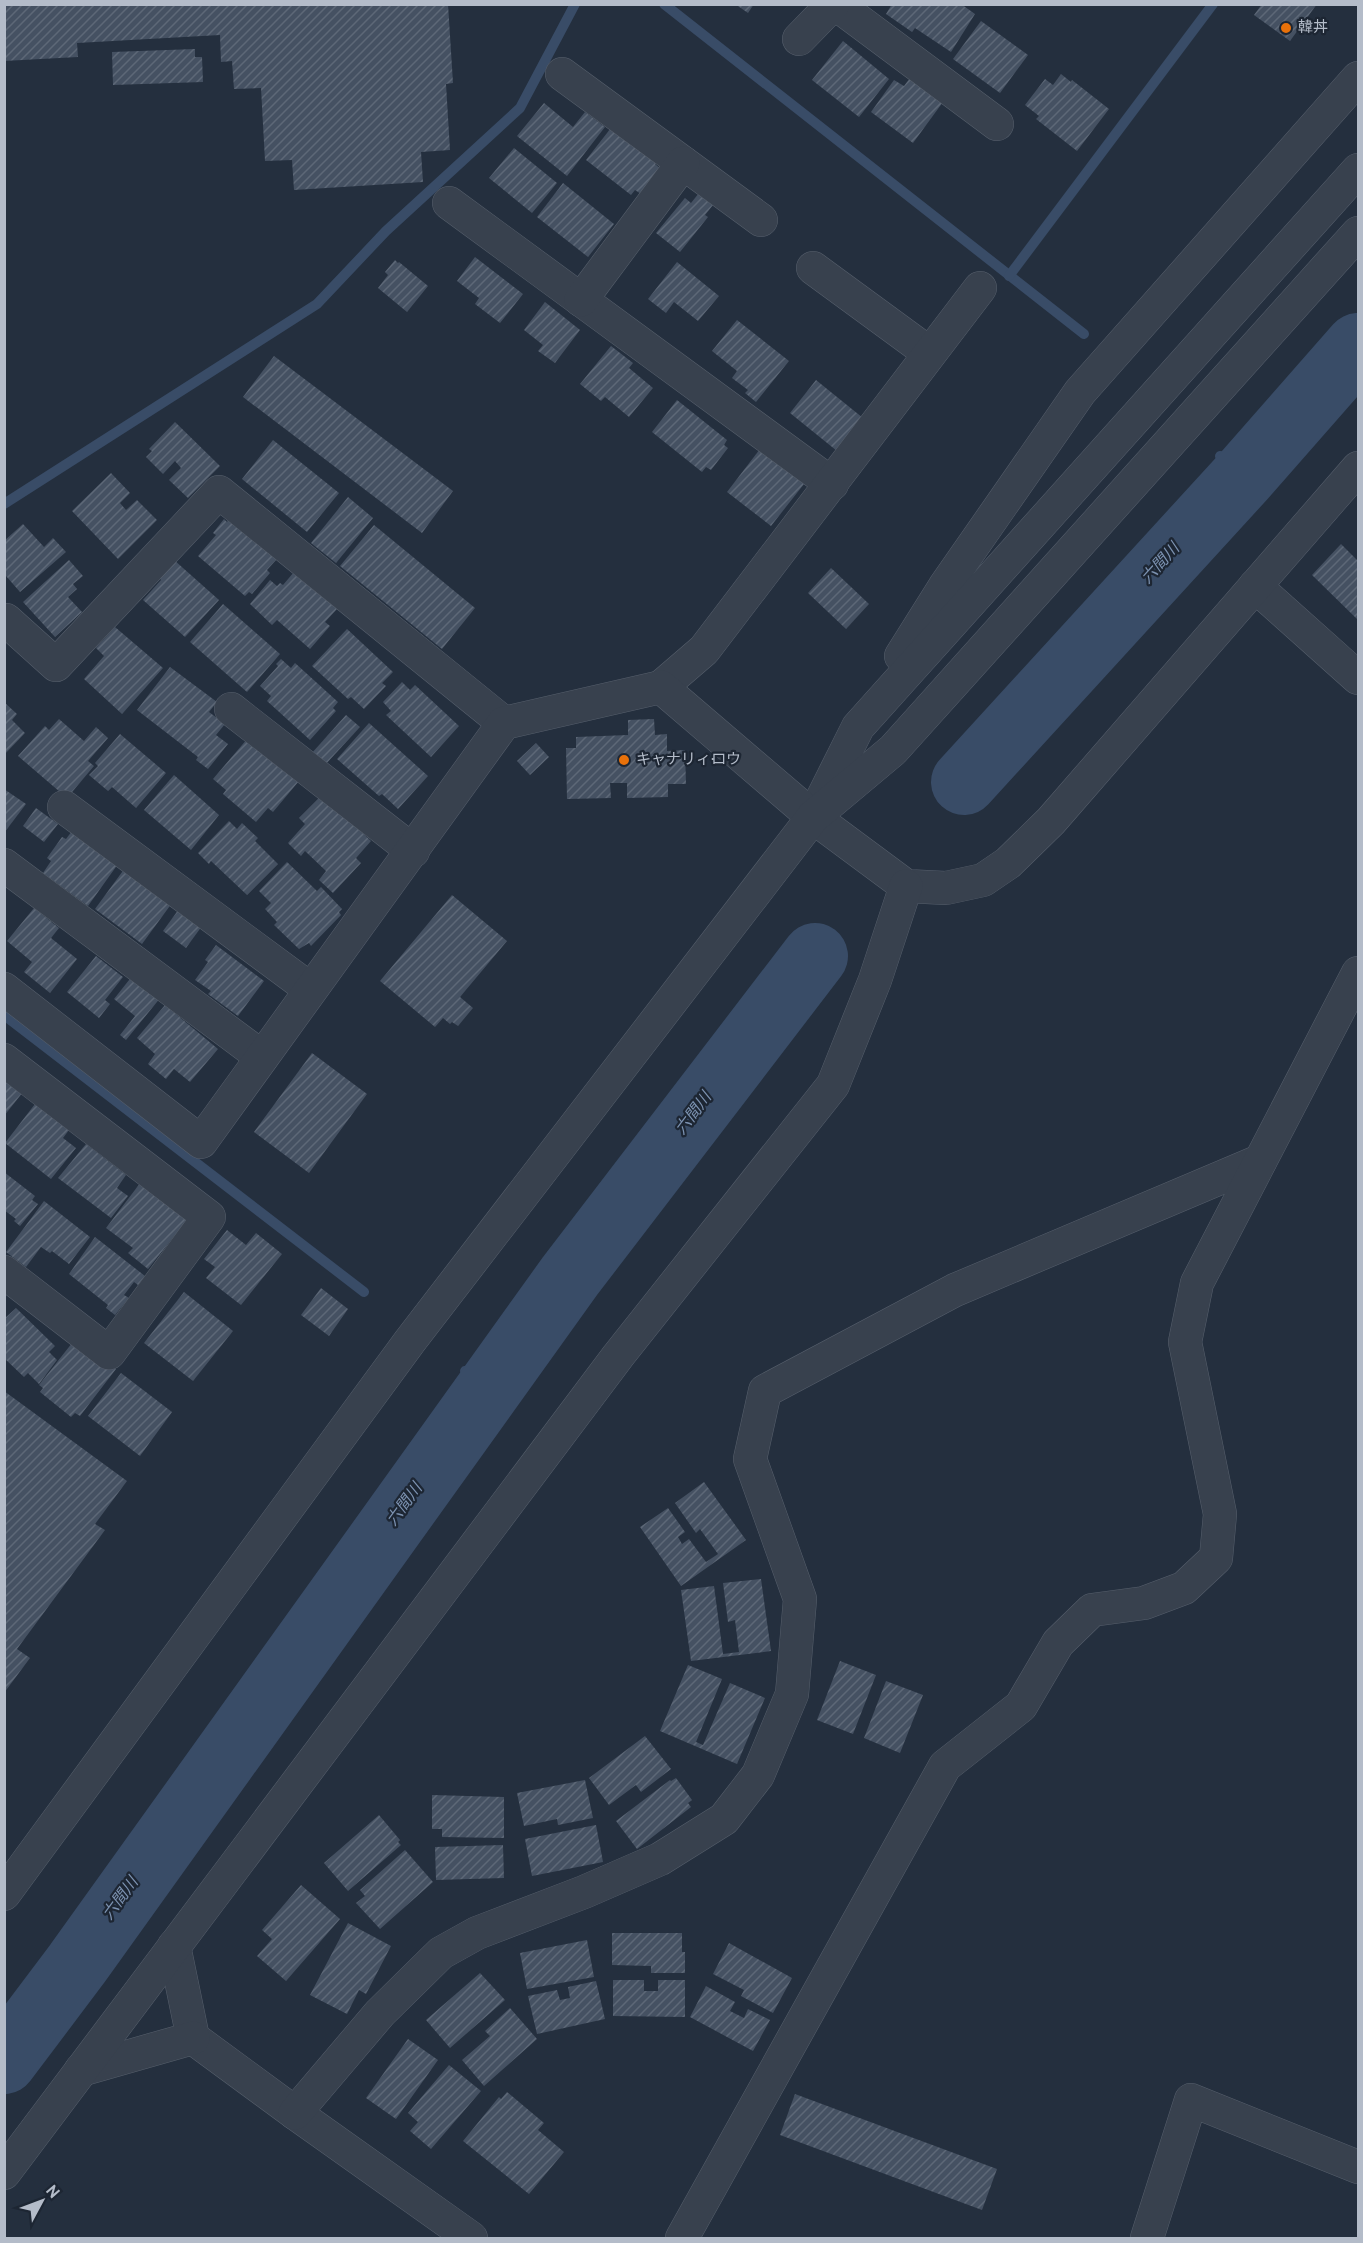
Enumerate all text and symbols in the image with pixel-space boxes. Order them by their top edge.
place label: 韓丼 [1298,18,1328,38]
marker: 韓丼 [1279,21,1293,35]
water label: 六間川 [1138,538,1186,589]
place label: キャナリィ·ロウ [636,751,741,770]
marker: キャナリィ·ロウ [617,753,631,767]
water label: 六間川 [672,1087,718,1139]
water label: 六間川 [383,1478,428,1530]
water label: 六間川 [99,1872,144,1924]
north arrow [12,2171,72,2231]
text: N [40,2182,63,2203]

